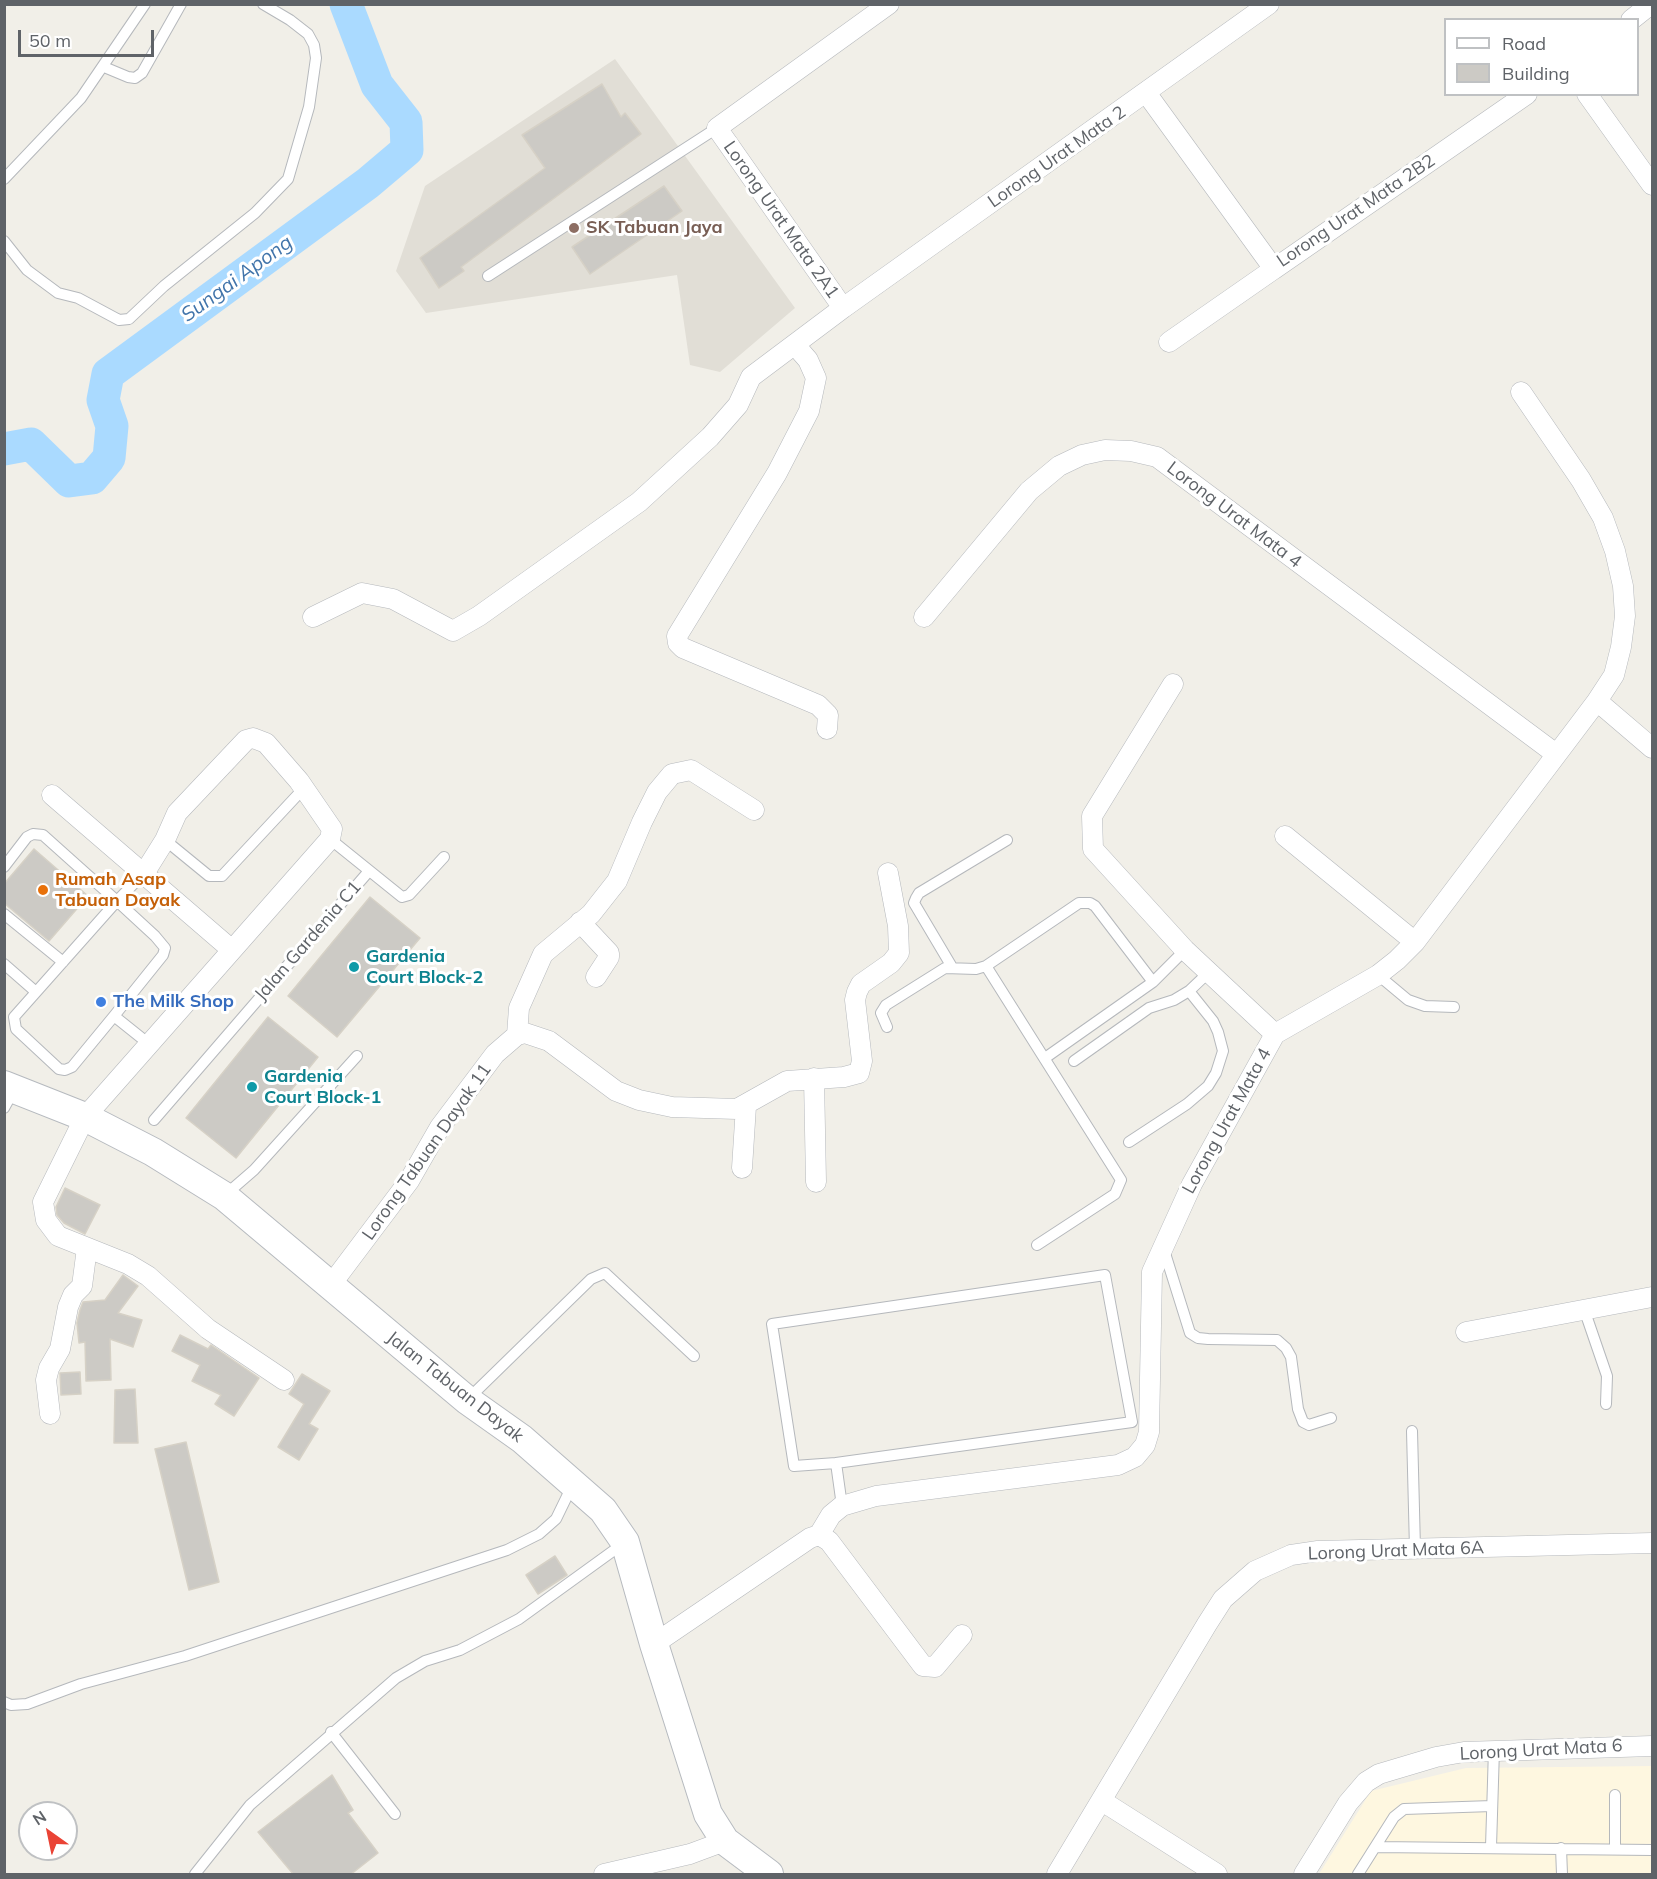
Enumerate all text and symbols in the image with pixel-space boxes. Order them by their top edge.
scale bar [21,18,158,56]
legend [1444,18,1639,96]
text: 50 m [29,29,71,52]
text: Road [1502,32,1546,55]
text: Building [1502,62,1570,85]
street label: Lorong Urat Mata 2 [984,101,1130,213]
street label: Lorong Urat Mata 2A1 [719,137,843,303]
street label: Lorong Urat Mata 2B2 [1273,150,1439,272]
place label: SK Tabuan Jaya [586,217,723,239]
marker: SK Tabuan Jaya [567,221,581,235]
water label: Sungai Apong [177,231,297,327]
street label: Lorong Urat Mata 4 [1162,457,1306,573]
place label: Rumah Asap Tabuan Dayak [55,869,180,912]
street label: Jalan Gardenia C1 [250,877,366,1005]
marker: Rumah Asap Tabuan Dayak [36,883,50,897]
place label: Gardenia Court Block-2 [366,946,483,988]
marker: Gardenia Court Block-2 [347,960,361,974]
place label: The Milk Shop [113,991,234,1013]
marker: The Milk Shop [94,995,108,1009]
street label: Lorong Urat Mata 4 [1178,1044,1276,1198]
street label: Lorong Tabuan Dayak 11 [358,1060,496,1244]
place label: Gardenia Court Block-1 [264,1066,381,1108]
marker: Gardenia Court Block-1 [245,1080,259,1094]
street label: Jalan Tabuan Dayak [382,1327,528,1447]
street label: Lorong Urat Mata 6A [1308,1537,1484,1565]
street label: Lorong Urat Mata 6 [1459,1735,1623,1765]
north arrow [18,1801,78,1861]
text: N [29,1806,50,1829]

